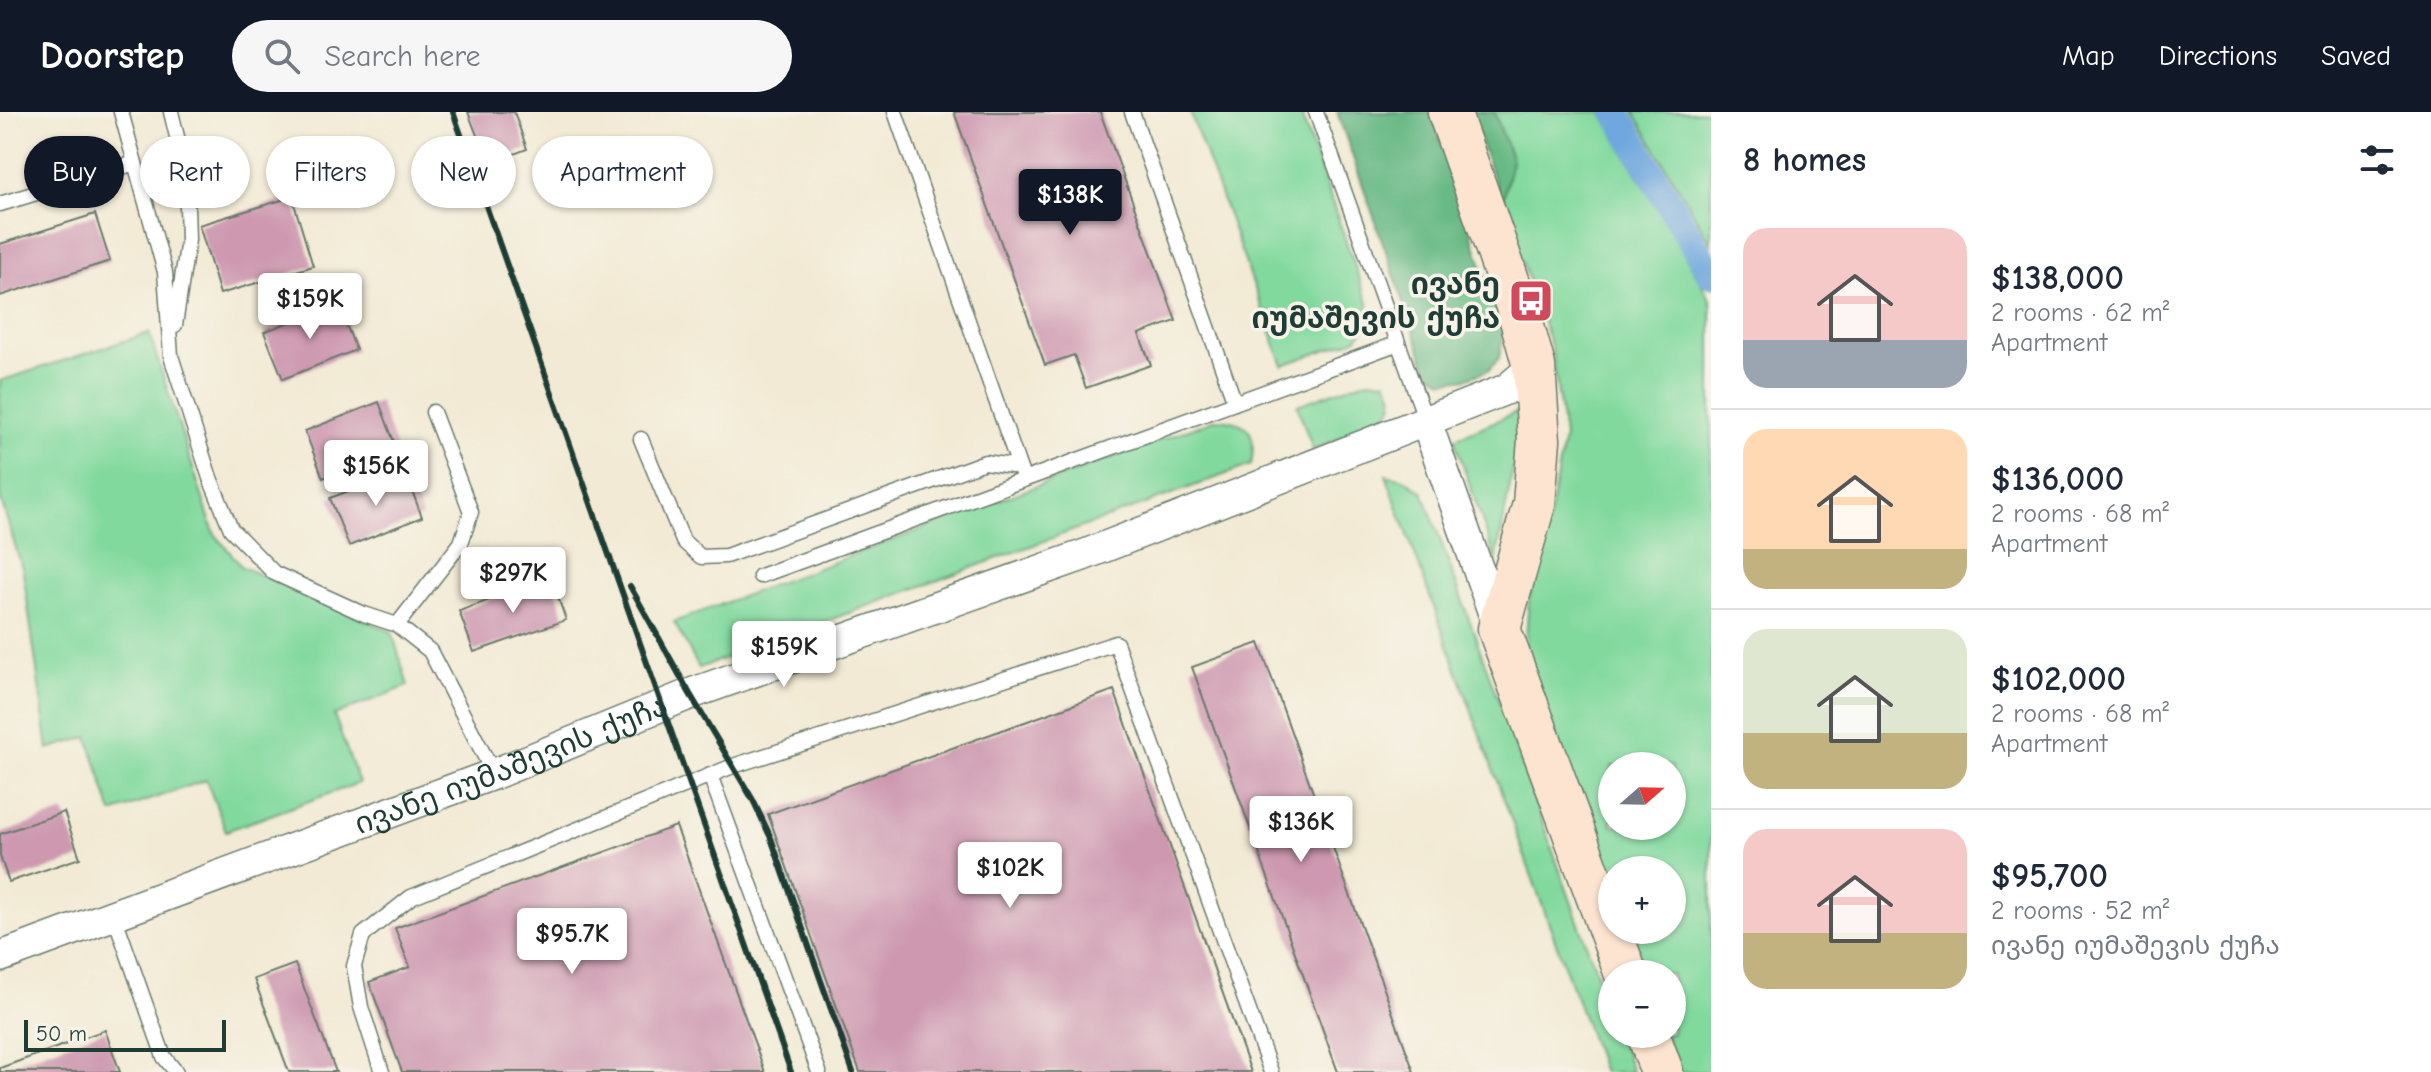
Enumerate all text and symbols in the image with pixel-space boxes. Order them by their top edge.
search box [232,20,792,92]
text: Doorstep [40,34,184,78]
icon: search [260,34,304,78]
text: Search here [324,39,481,74]
text: Map [2062,40,2115,72]
text: Directions [2159,40,2277,72]
text: Saved [2321,40,2391,72]
chip: Buy [24,136,124,208]
chip: Rent [140,136,250,208]
chip: Filters [266,136,395,208]
chip: New [411,136,516,208]
chip: Apartment [532,136,713,208]
icon: filters [2355,138,2399,182]
text: 8 homes [1743,140,1866,180]
pin: $138K [1014,169,1126,237]
text: $138K [1037,180,1103,210]
text: $138,000 [1991,258,2124,298]
icon: home [1807,260,1903,356]
place label: ივანე იუმაშევის ქუჩა [1251,267,1500,336]
pin: $159K [254,273,366,341]
bus stop icon: ივანე იუმაშევის ქუჩა [1507,277,1555,325]
text: $159K [276,284,344,314]
text: 2 rooms · 62 m² [1991,298,2169,328]
text: Apartment [1991,328,2107,358]
pin: $156K [320,440,432,508]
text: $156K [342,451,410,481]
text: $136,000 [1991,459,2124,499]
icon: home [1807,461,1903,557]
text: 2 rooms · 68 m² [1991,499,2169,529]
text: Apartment [1991,529,2107,559]
pin: $297K [457,547,569,615]
text: $297K [479,558,547,588]
pin: $159K [728,621,840,689]
text: $159K [750,632,818,662]
text: $102,000 [1991,659,2126,699]
icon: home [1807,661,1903,757]
street label: ივანე იუმაშევის ქუჩა [350,688,673,842]
text: 2 rooms · 68 m² [1991,699,2169,729]
text: Apartment [1991,729,2107,759]
north arrow [1598,752,1686,840]
map controls [1598,752,1686,1048]
pin: $136K [1245,796,1357,864]
text: $136K [1268,807,1334,837]
pin: $102K [954,842,1066,910]
text: $102K [976,853,1044,883]
button: + [1598,856,1686,944]
text: $95,700 [1991,856,2108,896]
icon: home [1807,861,1903,957]
text: 2 rooms · 52 m² [1991,896,2169,926]
pin: $95.7K [507,908,637,976]
text: $95.7K [535,919,609,949]
text: ივანე იუმაშევის ქუჩა [1991,931,2280,961]
button: − [1598,960,1686,1048]
scale bar [24,1016,226,1052]
text: 50 m [36,1021,87,1047]

